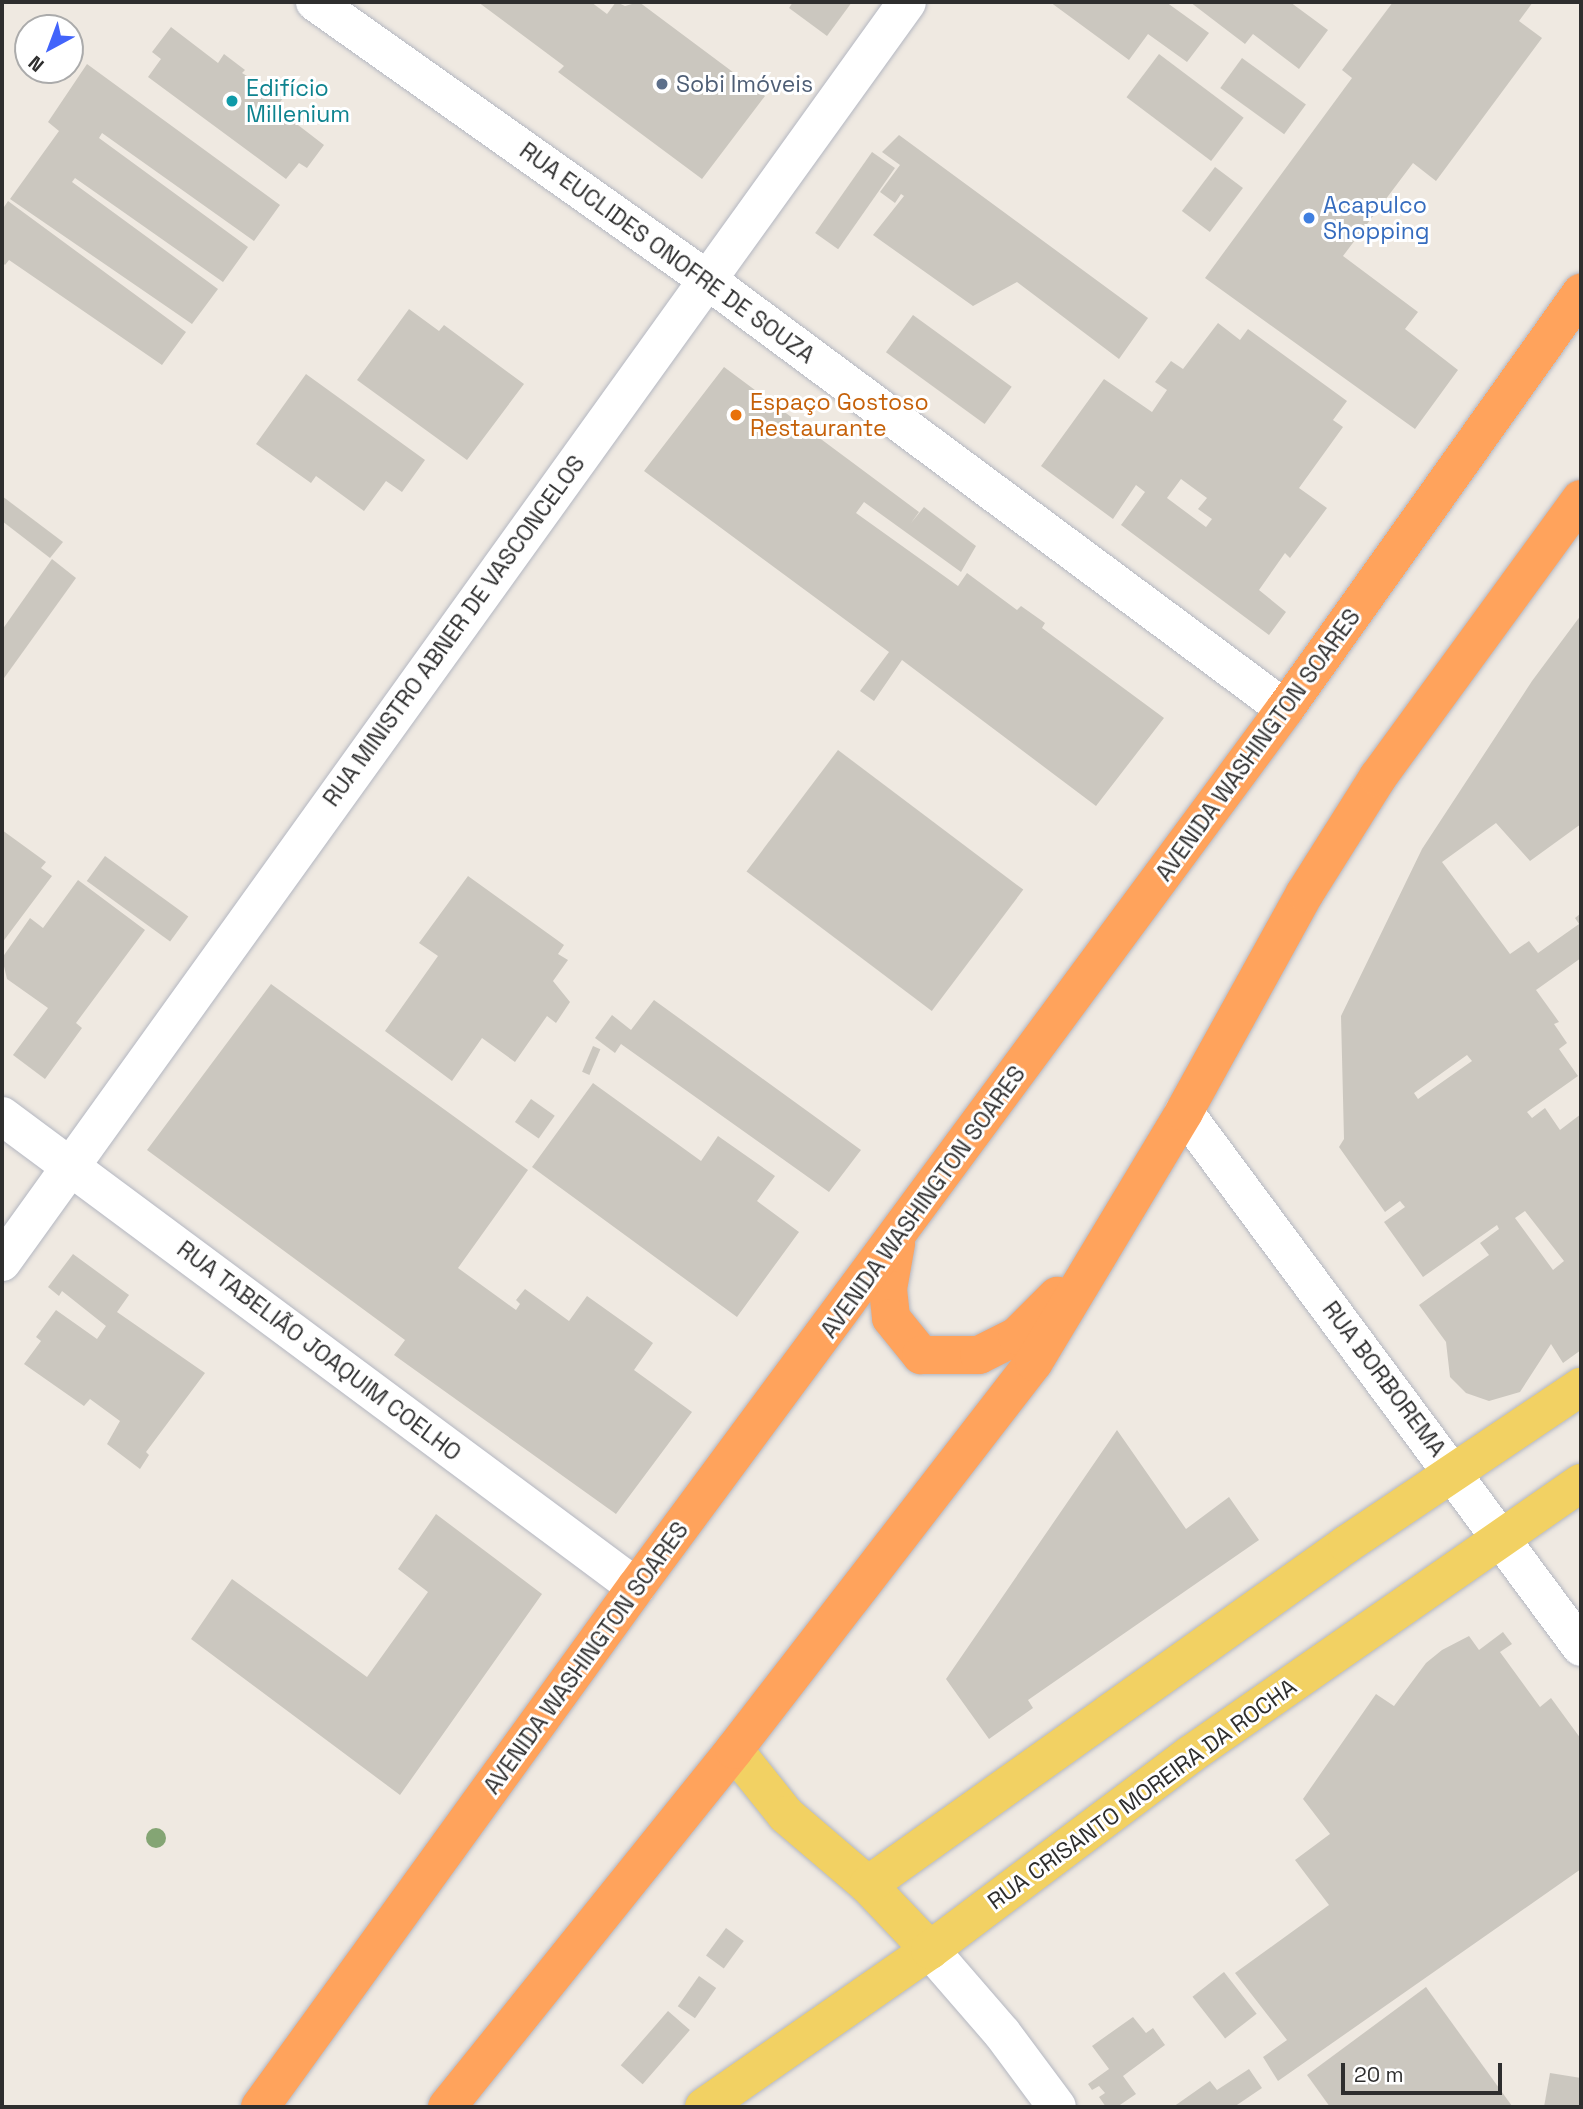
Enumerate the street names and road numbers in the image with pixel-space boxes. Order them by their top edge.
street label: RUA EUCLIDES ONOFRE DE SOUZA [514,137,820,369]
street label: RUA MINISTRO ABNER DE VASCONCELOS [317,450,591,812]
street label: AVENIDA WASHINGTON SOARES [1150,603,1366,887]
street label: AVENIDA WASHINGTON SOARES [815,1060,1031,1344]
street label: RUA TABELIÃO JOAQUIM COELHO [171,1235,467,1467]
street label: RUA BORBOREMA [1317,1296,1451,1462]
street label: AVENIDA WASHINGTON SOARES [478,1516,694,1800]
street label: RUA CRISANTO MOREIRA DA ROCHA [982,1672,1302,1916]

